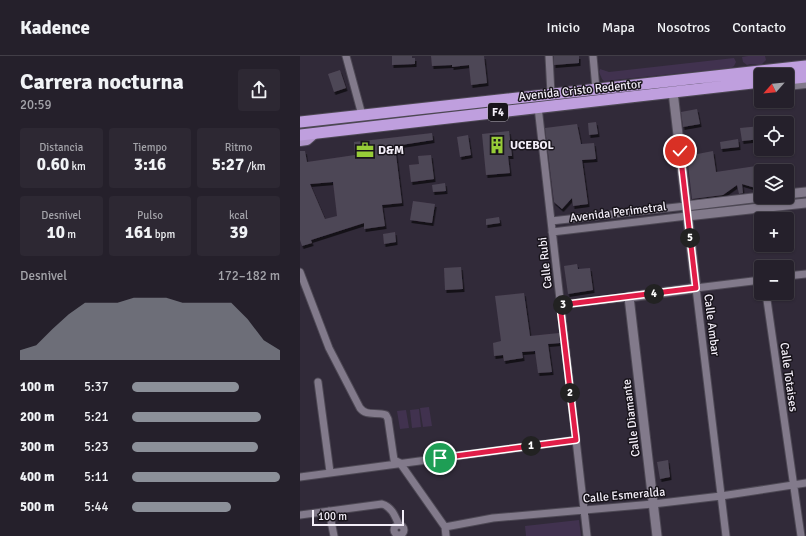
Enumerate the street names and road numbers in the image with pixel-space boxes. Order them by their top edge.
street label: Avenida Cristo Redentor [518,77,643,104]
road number: F4 [488,103,508,121]
street label: Avenida Perimetral [569,199,668,226]
street label: Calle Rubi [535,236,556,289]
street label: Calle Ambar [700,293,723,358]
street label: Calle Totaises [776,341,801,413]
street label: Calle Diamante [619,378,644,458]
street label: Calle Esmeralda [582,484,666,507]

